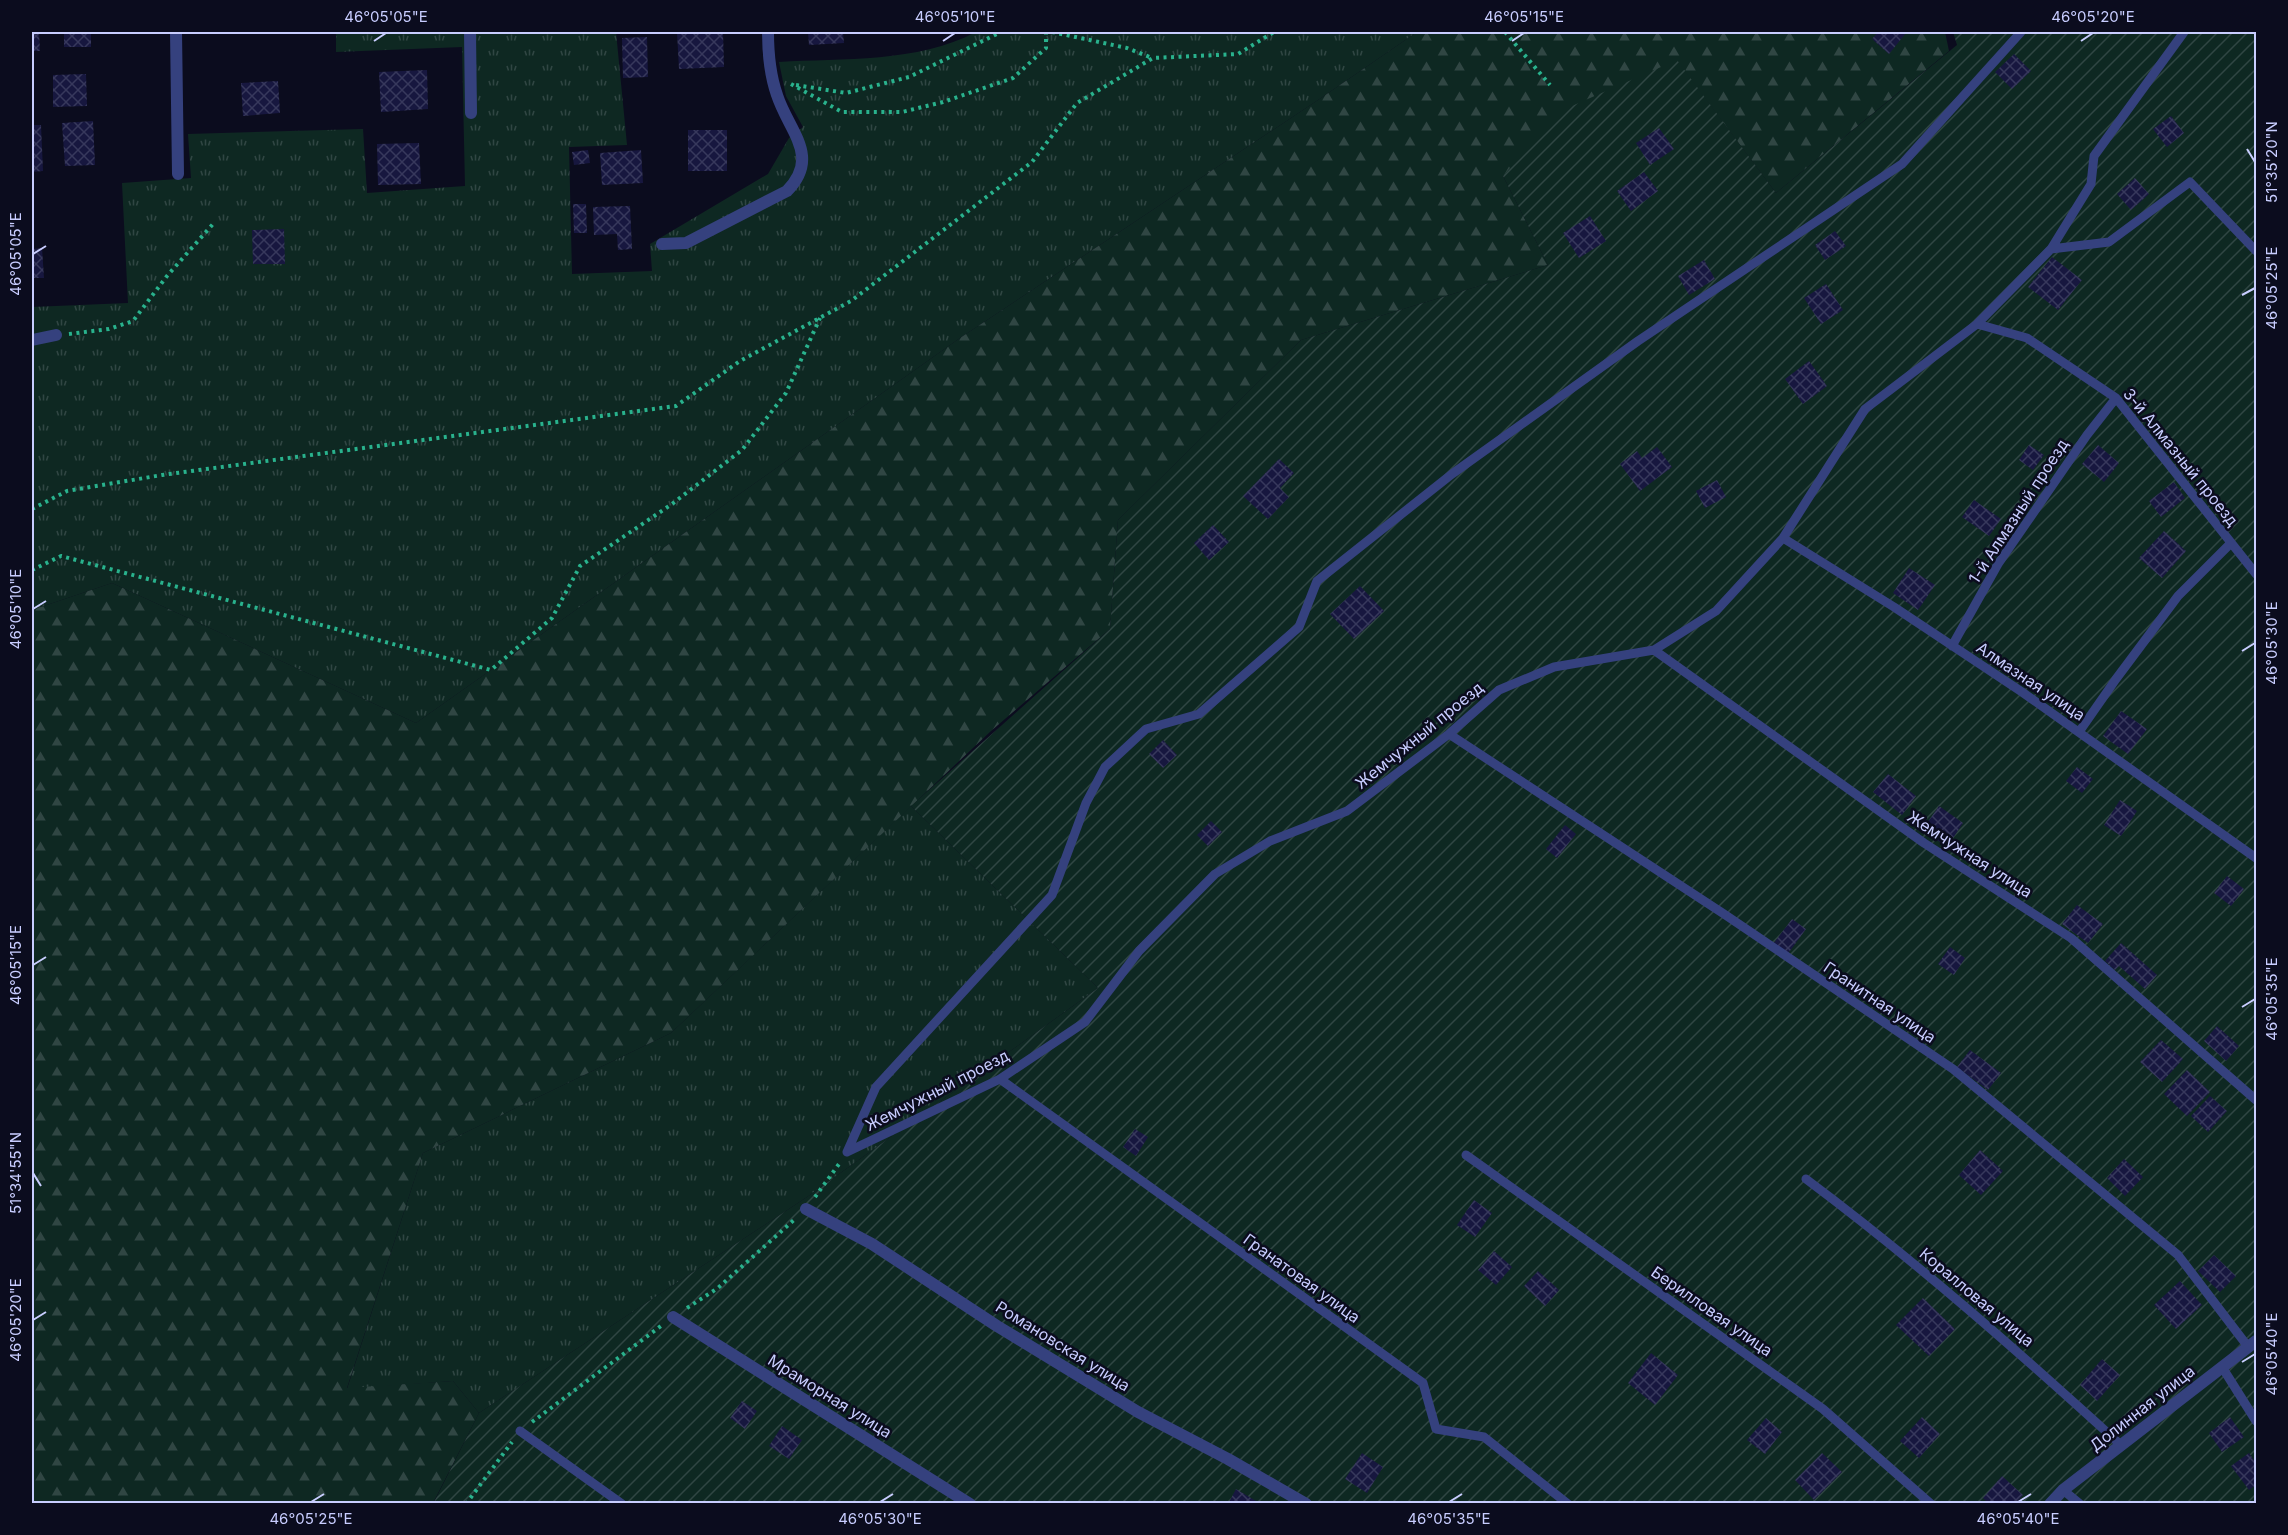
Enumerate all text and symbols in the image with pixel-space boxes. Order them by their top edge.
text: 46°05'05"E [344,7,428,26]
text: 46°05'10"E [915,7,995,26]
text: 46°05'15"E [1484,7,1564,26]
text: 46°05'20"E [2051,7,2135,26]
text: 51°35'20"N [2262,121,2281,203]
text: 46°05'05"E [6,212,25,296]
text: 46°05'25"E [2262,246,2281,330]
street label: 3-й Алмазный проезд [2119,384,2243,530]
street label: 1-й Алмазный проезд [1964,435,2072,587]
text: 46°05'10"E [6,569,25,649]
text: 46°05'30"E [2262,601,2281,685]
street label: Алмазная улица [1973,637,2089,725]
street label: Жемчужный проезд [1351,677,1487,793]
street label: Жемчужная улица [1904,806,2036,902]
text: 46°05'15"E [6,925,25,1005]
street label: Гранитная улица [1820,957,1940,1047]
text: 46°05'35"E [2262,957,2281,1041]
street label: Жемчужный проезд [862,1045,1012,1135]
text: 51°34'55"N [6,1132,25,1214]
street label: Гранатовая улица [1240,1229,1364,1327]
street label: Коралловая улица [1916,1243,2038,1351]
street label: Берилловая улица [1647,1262,1777,1360]
text: 46°05'20"E [6,1278,25,1362]
street label: Романовская улица [992,1297,1134,1395]
text: 46°05'40"E [2262,1312,2281,1396]
street label: Мраморная улица [764,1350,896,1442]
street label: Долинная улица [2085,1361,2199,1455]
text: 46°05'25"E [269,1509,353,1528]
text: 46°05'30"E [838,1509,922,1528]
text: 46°05'35"E [1407,1509,1491,1528]
text: 46°05'40"E [1976,1509,2060,1528]

